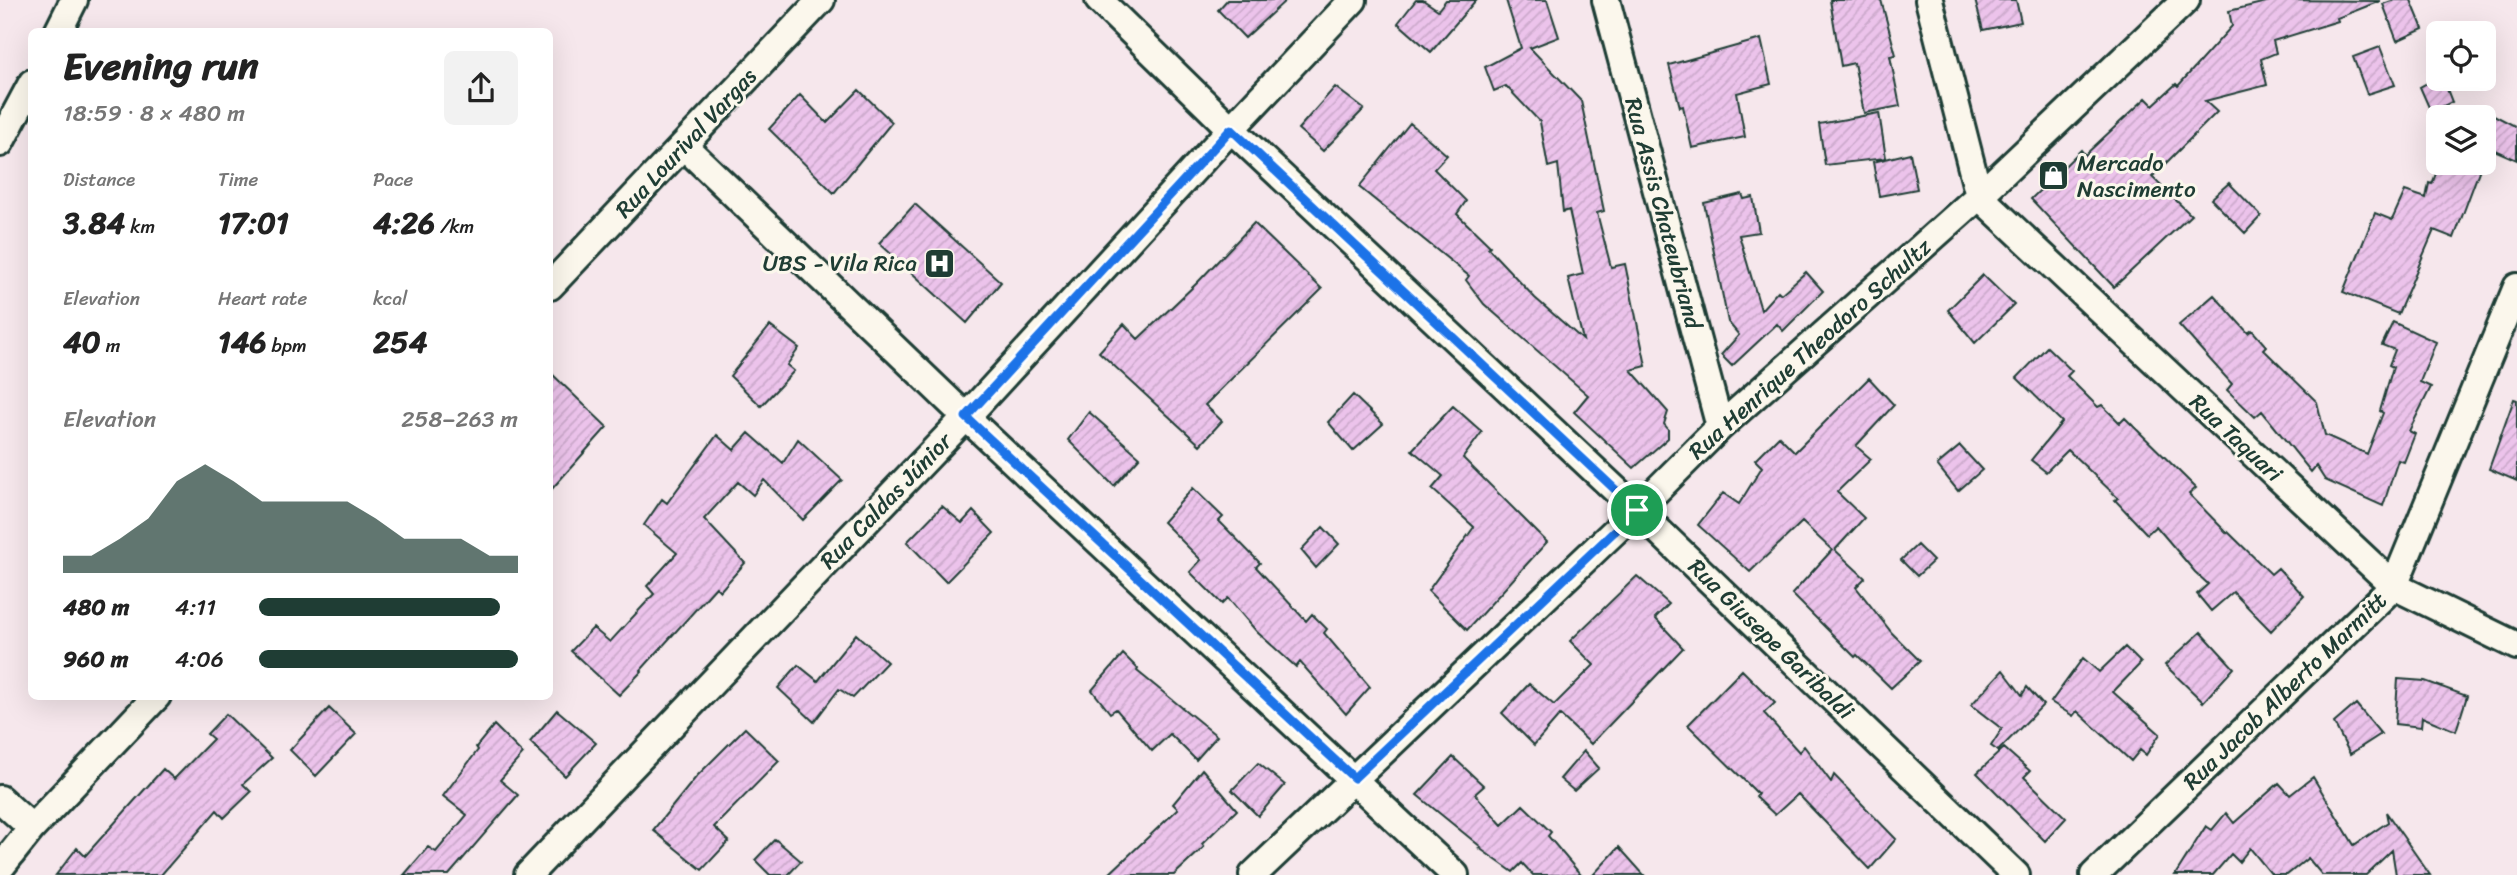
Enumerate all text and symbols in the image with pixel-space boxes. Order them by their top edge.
map controls [2426,21,2496,175]
button: locate [2426,21,2496,91]
text: Evening run [63,33,259,100]
button: share [444,51,518,125]
street label: Rua Lourival Vargas [605,58,768,228]
text: 18:59 · 8 × 480 m [63,93,245,134]
street label: Rua Assis Chateubriand [1612,93,1714,335]
button: layers [2426,105,2496,175]
place label: Mercado Nascimento [2077,143,2196,210]
shop icon: Mercado Nascimento [2037,159,2071,193]
text: Distance [63,163,135,196]
text: Time [218,163,258,196]
text: Pace [373,163,413,196]
text: 3.84 [63,196,125,250]
text: 17:01 [218,196,289,250]
text: 4:26 [373,196,435,250]
text: km [125,210,155,243]
text: /km [435,210,474,243]
street label: Rua Henrique Theodoro Schultz [1679,227,1942,470]
place label: UBS - Vila Rica [763,243,917,284]
hospital icon: UBS - Vila Rica [923,246,957,280]
text: Elevation [63,282,140,315]
text: Heart rate [218,282,307,315]
text: kcal [373,282,408,315]
text: 40 [63,315,101,369]
text: 146 [218,315,267,369]
text: 254 [373,315,427,369]
text: m [101,329,120,362]
text: bpm [267,329,307,362]
street label: Rua Taquari [2179,383,2293,493]
text: Elevation [63,399,156,440]
text: 258–263 m [401,399,518,440]
street label: Rua Caldas Júnior [809,422,964,579]
pin [1607,480,1667,540]
icon: arrive [1618,491,1656,529]
street label: Rua Giusepe Garibaldi [1678,548,1865,730]
street label: Rua Jacob Alberto Marmitt [2173,582,2397,800]
text: 480 m [63,587,129,628]
text: 4:11 [175,587,216,628]
text: 960 m [63,639,128,680]
text: 4:06 [175,639,224,680]

